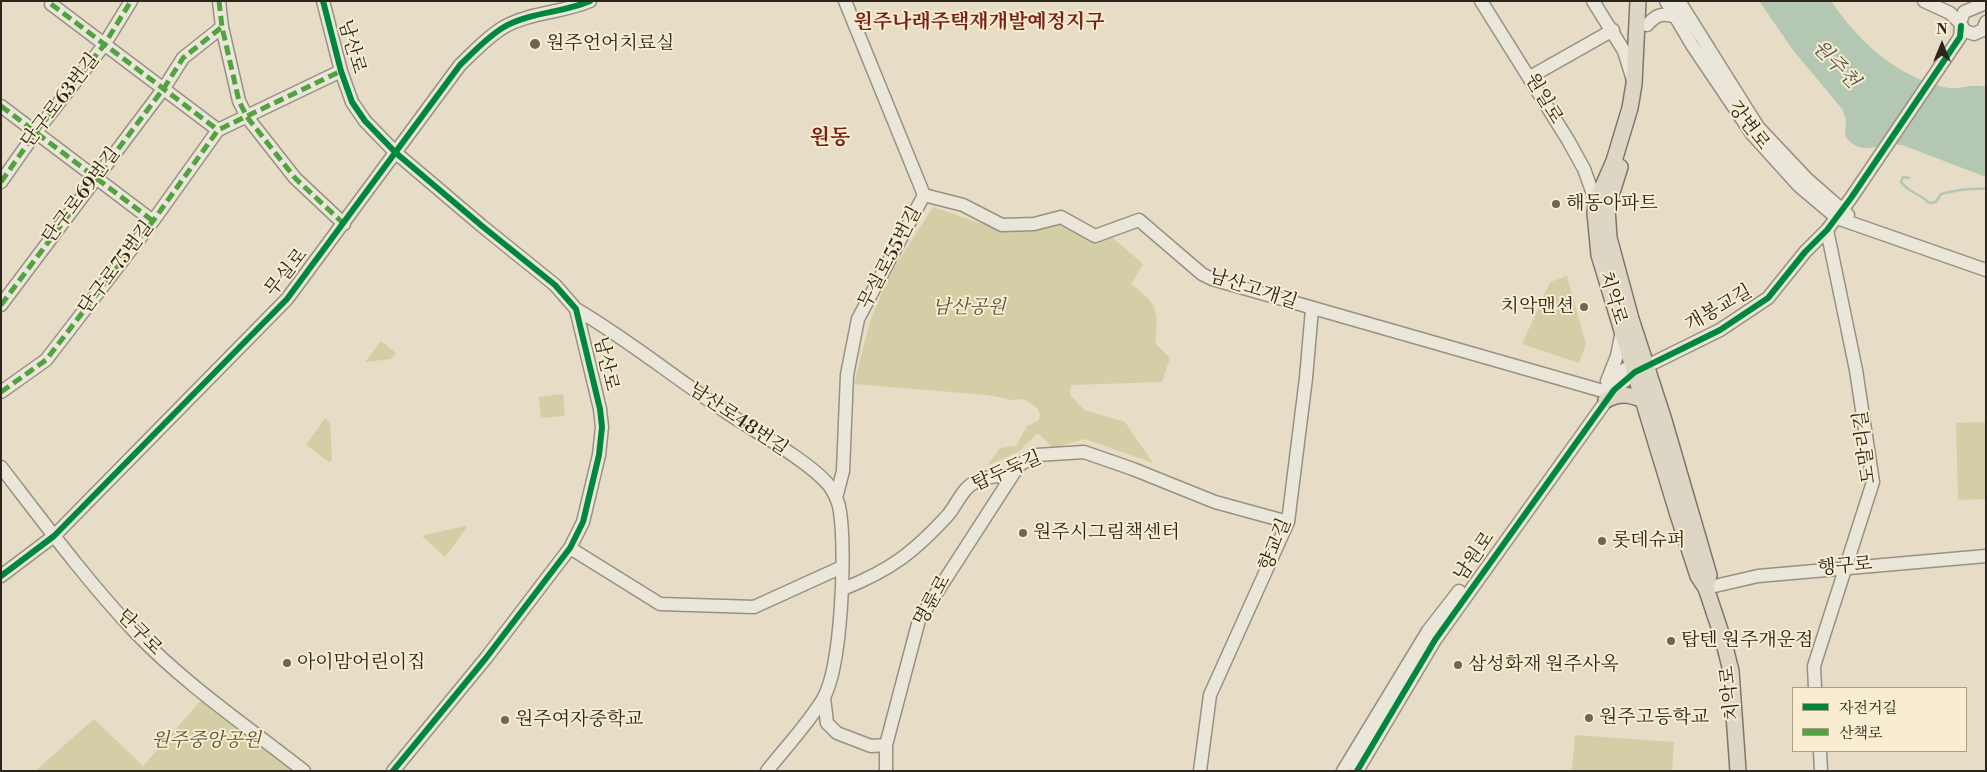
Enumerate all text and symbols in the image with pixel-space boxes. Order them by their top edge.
district label: 원주나래주택재개발예정지구 [853,11,1105,35]
street label: 남산로 [332,17,370,77]
north arrow [1917,20,1967,70]
text: N [1936,21,1948,39]
place label: 원주언어치료실 [546,33,674,55]
water label: 원주천 [1806,36,1864,94]
marker: 원주언어치료실 [528,37,542,51]
street label: 단구로63번길 [17,49,105,153]
street label: 원일로 [1519,70,1567,128]
street label: 강변로 [1722,97,1774,155]
district label: 원동 [810,126,850,152]
street label: 단구로69번길 [38,143,126,249]
place label: 해동아파트 [1566,193,1658,215]
marker: 해동아파트 [1550,198,1562,210]
street label: 무실로55번길 [854,203,928,313]
street label: 단구로75번길 [74,217,160,319]
street label: 무실로 [261,244,313,302]
street label: 남산고개길 [1206,265,1300,315]
street label: 치악로 [1593,268,1631,328]
street label: 개봉교길 [1682,281,1756,337]
place label: 치악맨션 [1501,296,1574,318]
park label: 남산공원 [932,297,1006,319]
marker: 치악맨션 [1578,301,1590,313]
street label: 남산로 [588,335,622,393]
street label: 남산로48번길 [684,378,792,462]
street label: 도말리길 [1850,409,1882,485]
street label: 탑두둑길 [969,447,1045,497]
street label: 향교길 [1255,515,1297,575]
place label: 원주시그림책센터 [1033,522,1180,544]
marker: 원주시그림책센터 [1017,527,1029,539]
street label: 남원로 [1450,528,1500,586]
place label: 롯데슈퍼 [1612,530,1685,552]
marker: 롯데슈퍼 [1596,535,1608,547]
street label: 행구로 [1817,553,1873,581]
street label: 명륜로 [910,571,956,631]
street label: 단구로 [112,605,166,661]
place label: 탑텐 원주개운점 [1681,630,1813,652]
marker: 탑텐 원주개운점 [1665,635,1677,647]
place label: 아이맘어린이집 [297,652,425,674]
place label: 삼성화재 원주사옥 [1468,654,1619,676]
marker: 아이맘어린이집 [281,657,293,669]
marker: 삼성화재 원주사옥 [1452,659,1464,671]
street label: 치악로 [1717,664,1745,722]
legend [1792,687,1967,752]
text: 자전거길 [1839,699,1897,718]
place label: 원주고등학교 [1599,707,1709,729]
place label: 원주여자중학교 [515,709,643,731]
marker: 원주고등학교 [1583,712,1595,724]
marker: 원주여자중학교 [499,714,511,726]
text: 산책로 [1839,724,1882,743]
park label: 원주중앙공원 [151,730,261,752]

